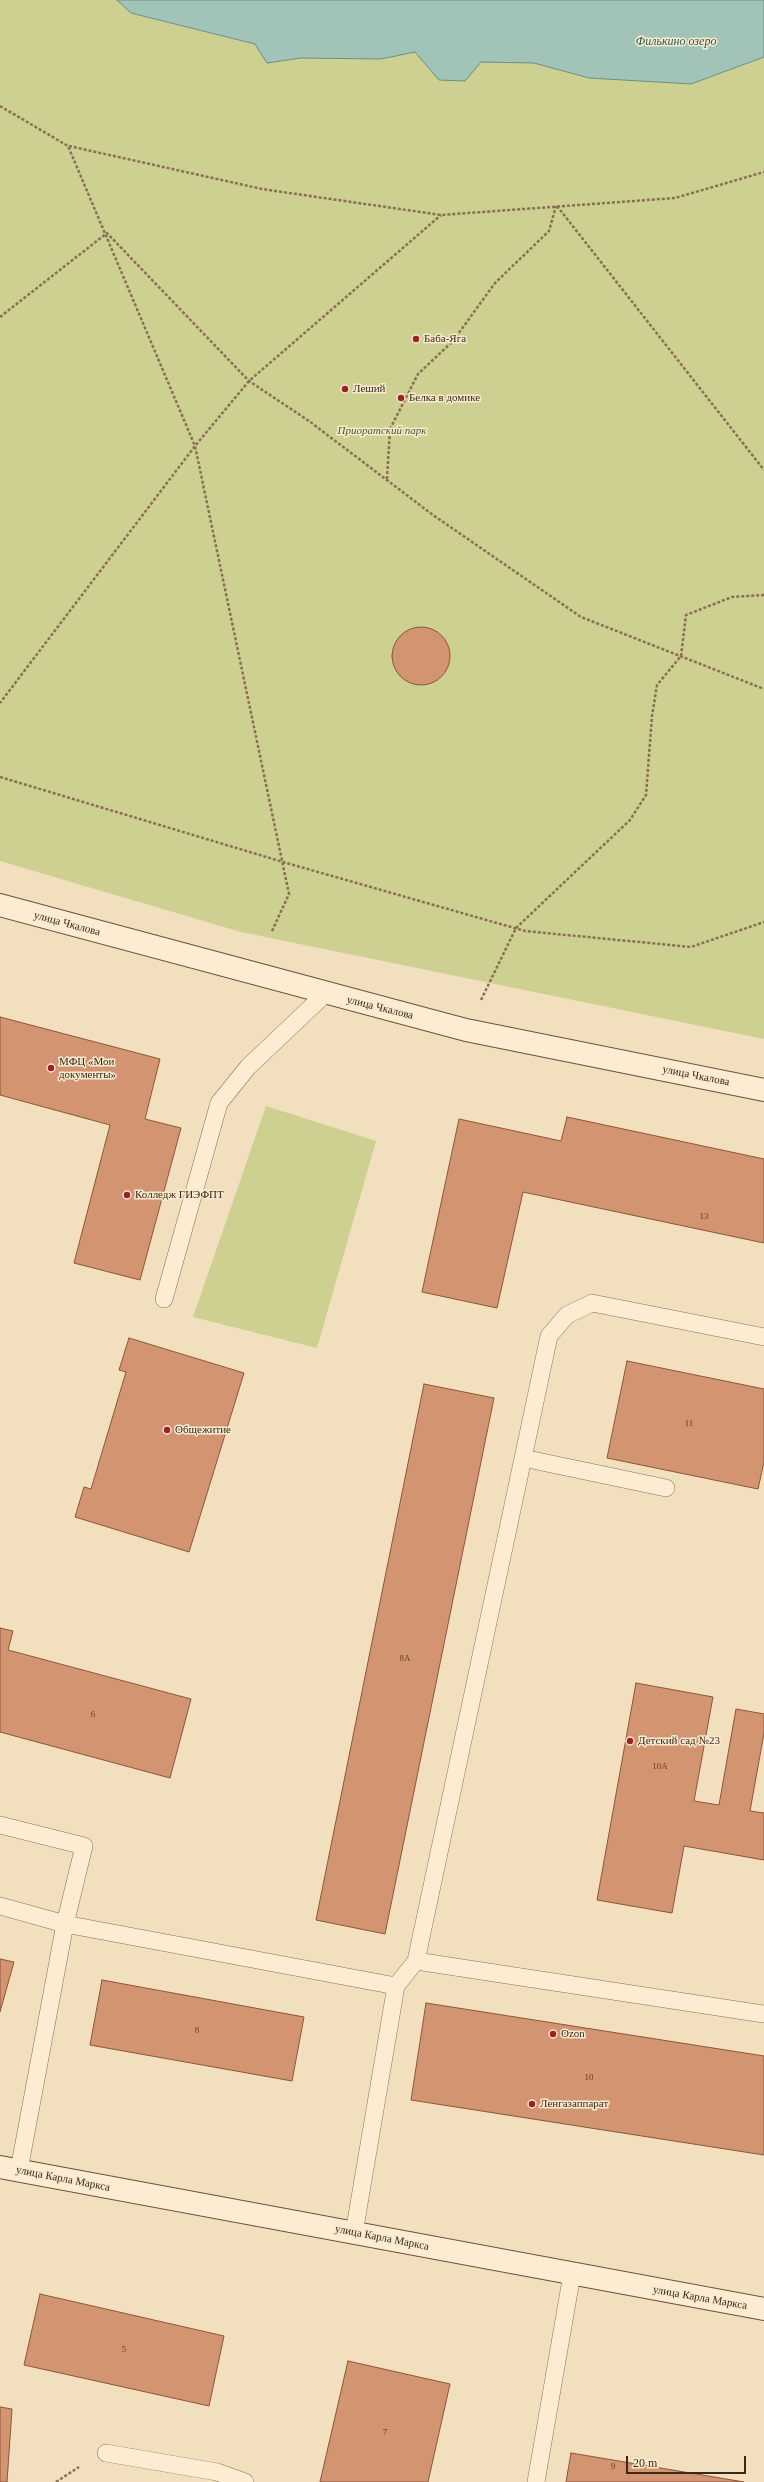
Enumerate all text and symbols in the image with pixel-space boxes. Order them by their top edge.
water label: Филькино озеро [636,35,716,49]
place label: Баба-Яга [424,332,466,346]
marker: Баба-Яга [411,334,421,344]
place label: Леший [353,382,386,396]
marker: Леший [340,384,350,394]
place label: Белка в домике [409,391,480,405]
marker: Белка в домике [396,393,406,403]
park label: Приоратский парк [338,424,426,438]
street label: улица Чкалова [32,909,102,939]
street label: улица Чкалова [345,993,415,1023]
place label: МФЦ «Мои документы» [59,1055,116,1081]
marker: МФЦ «Мои документы» [46,1063,56,1073]
street label: улица Чкалова [661,1063,731,1089]
place label: Колледж ГИЭФПТ [135,1188,224,1202]
marker: Колледж ГИЭФПТ [122,1190,132,1200]
house number: 13 [700,1212,708,1222]
house number: 11 [685,1419,693,1429]
place label: Общежитие [175,1423,231,1437]
marker: Общежитие [162,1425,172,1435]
house number: 8А [400,1654,410,1664]
house number: 6 [91,1710,95,1720]
place label: Детский сад №23 [638,1734,720,1748]
marker: Детский сад №23 [625,1736,635,1746]
house number: 10А [652,1762,668,1772]
house number: 8 [195,2026,199,2036]
place label: Ozon [561,2027,585,2041]
marker: Ozon [548,2029,558,2039]
house number: 10 [584,2073,594,2083]
place label: Ленгазаппарат [540,2097,608,2111]
marker: Ленгазаппарат [527,2099,537,2109]
street label: улица Карла Маркса [15,2163,111,2195]
street label: улица Карла Маркса [334,2222,430,2254]
street label: улица Карла Маркса [652,2283,748,2313]
house number: 5 [122,2345,126,2355]
house number: 7 [383,2428,387,2438]
scale bar [628,2448,748,2474]
text: 20 m [633,2456,657,2470]
house number: 9 [611,2462,615,2472]

